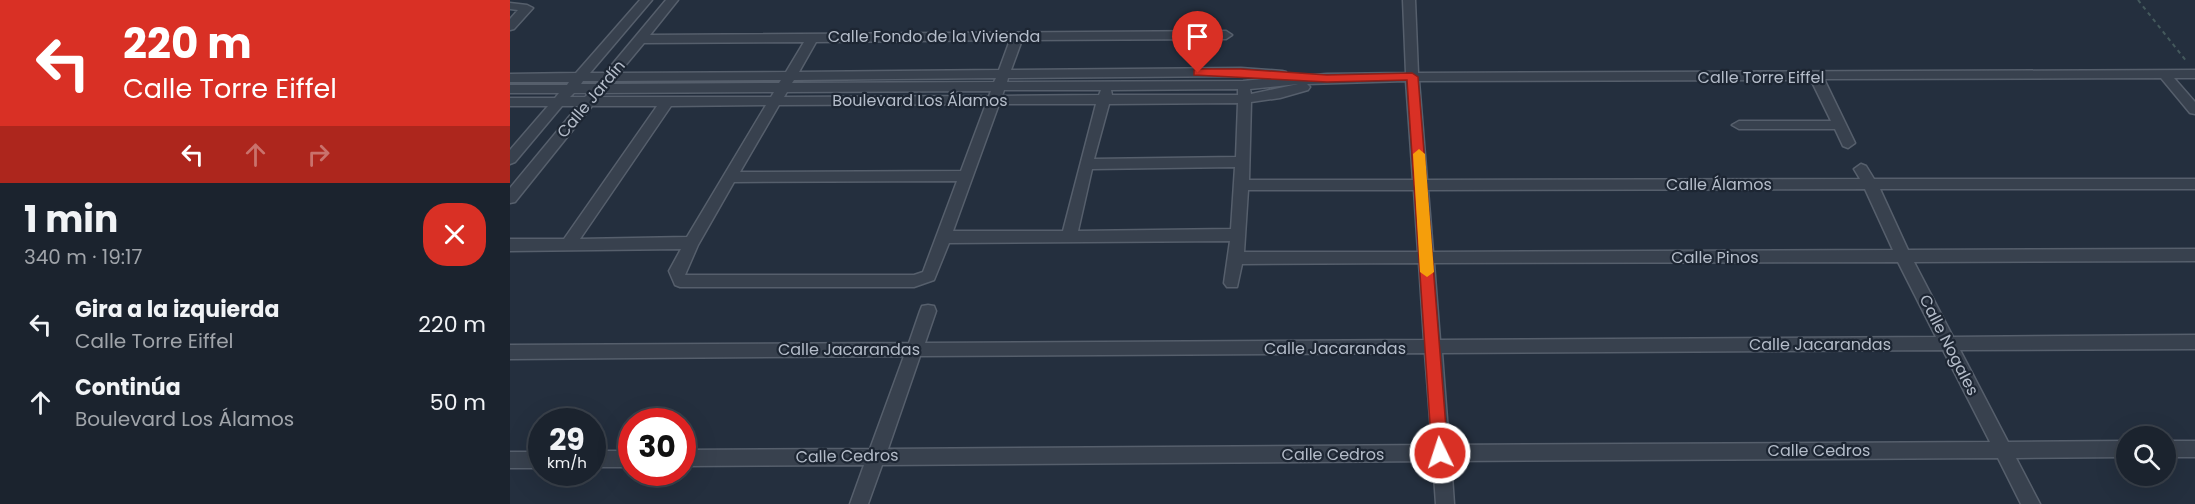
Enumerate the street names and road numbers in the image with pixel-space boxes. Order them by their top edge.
street label: Calle Fondo de la Vivienda [828,25,1040,48]
street label: Calle Jardín [551,55,631,143]
street label: Calle Torre Eiffel [1698,66,1824,89]
street label: Boulevard Los Álamos [832,89,1008,112]
street label: Calle Álamos [1666,173,1772,196]
street label: Calle Pinos [1671,246,1759,269]
street label: Calle Nogales [1914,291,1984,399]
street label: Calle Jacarandas [1749,333,1891,356]
street label: Calle Jacarandas [1264,337,1406,360]
street label: Calle Jacarandas [778,338,920,361]
street label: Calle Cedros [1768,439,1870,462]
street label: Calle Cedros [1282,443,1384,466]
street label: Calle Cedros [795,444,899,468]

